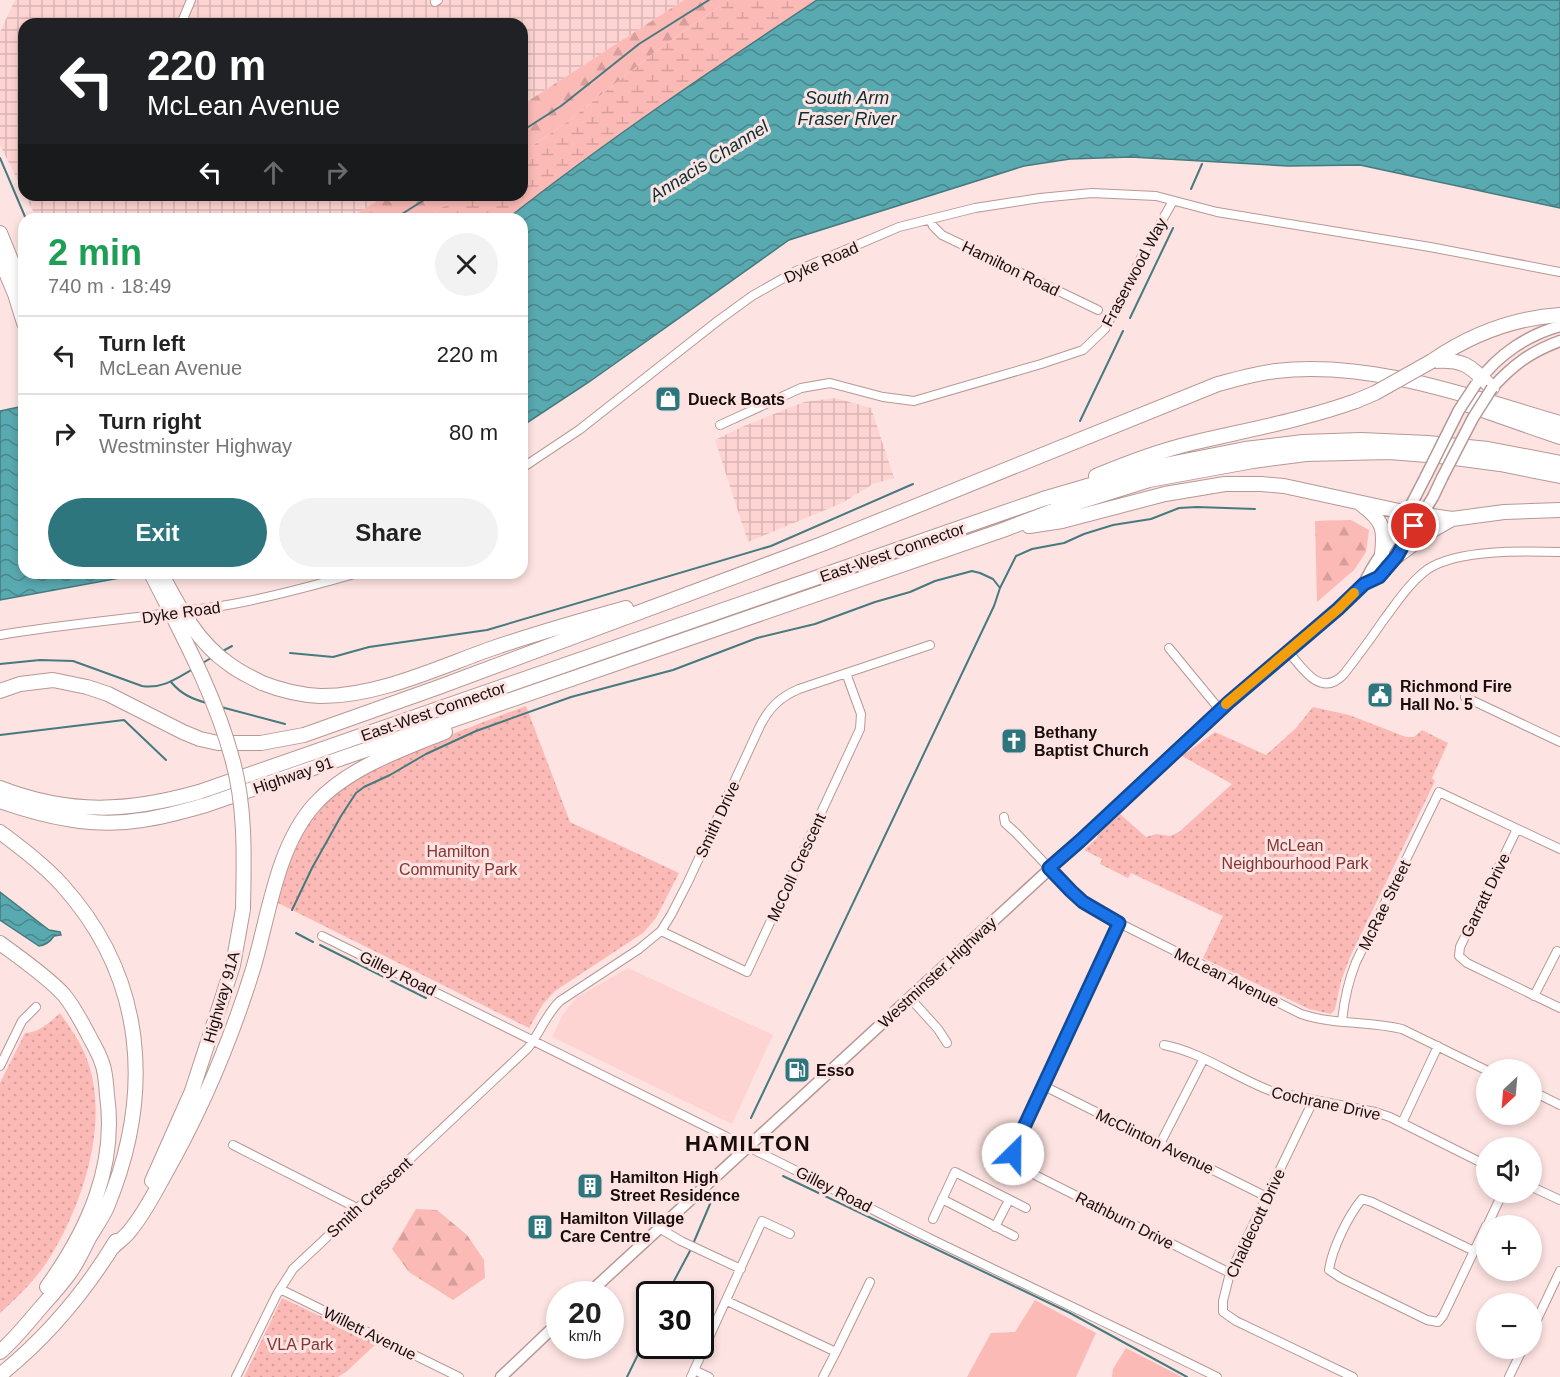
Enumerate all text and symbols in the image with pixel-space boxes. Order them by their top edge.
icon: left [48,42,126,120]
text: 220 m [147,42,266,89]
water label: South Arm Fraser River [797,88,898,129]
text: McLean Avenue [147,91,340,121]
water label: Annacis Channel [645,116,773,206]
icon: left [194,156,227,189]
icon: ahead [257,156,290,189]
icon: right [320,156,353,189]
street label: Fraserwood Way [1099,215,1170,329]
text: 2 min [48,232,142,273]
button: close [435,233,498,296]
street label: Hamilton Road [959,238,1062,299]
street label: Dyke Road [782,239,861,286]
text: 740 m · 18:49 [48,275,171,297]
text: Turn left [99,331,185,356]
icon: left [48,339,81,372]
text: 220 m [437,342,498,367]
text: McLean Avenue [99,357,242,379]
shop icon: Dueck Boats [653,384,683,414]
place label: Dueck Boats [688,391,785,408]
text: Turn right [99,409,201,434]
icon: right [48,417,81,450]
text: 80 m [449,420,498,445]
text: Westminster Highway [99,435,292,457]
button: Exit [48,498,267,567]
button: Share [279,498,498,567]
pin [1388,500,1439,551]
icon: arrive [1397,509,1430,542]
street label: East-West Connector [818,520,967,585]
street label: Dyke Road [141,599,221,626]
place label: Richmond Fire Hall No. 5 [1400,678,1512,713]
street label: East-West Connector [359,679,508,744]
public building icon: Richmond Fire Hall No. 5 [1365,680,1395,710]
place label: Bethany Baptist Church [1034,724,1149,759]
church icon: Bethany Baptist Church [999,726,1029,756]
street label: Highway 91 [251,754,336,797]
street label: Smith Drive [692,778,743,860]
street label: McColl Crescent [764,810,829,924]
park label: McLean Neighbourhood Park [1222,837,1369,872]
park label: Hamilton Community Park [399,843,518,878]
street label: Garratt Drive [1458,850,1513,940]
street label: McRae Street [1355,857,1414,953]
street label: Westminster Highway [875,913,1000,1031]
street label: McLean Avenue [1172,945,1282,1010]
street label: Gilley Road [357,948,439,999]
street label: Highway 91A [200,949,243,1045]
fuel station icon: Esso [782,1055,812,1085]
north arrow [1476,1059,1542,1125]
map controls [1476,1059,1542,1359]
place label: Esso [816,1062,854,1079]
street label: Cochrane Drive [1270,1084,1382,1123]
street label: McClinton Avenue [1093,1106,1216,1177]
position arrow [981,1122,1045,1186]
district label: HAMILTON [685,1131,811,1156]
button: sound [1476,1137,1542,1203]
street label: Smith Crescent [324,1153,416,1241]
street label: Gilley Road [793,1163,874,1216]
street label: Chaldecott Drive [1223,1166,1288,1280]
place label: Hamilton High Street Residence [610,1169,740,1204]
building icon: Hamilton High Street Residence [575,1171,605,1201]
street label: Rathburn Drive [1073,1188,1177,1252]
place label: Hamilton Village Care Centre [560,1210,684,1245]
building icon: Hamilton Village Care Centre [525,1212,555,1242]
button: + [1476,1215,1542,1281]
speed limit sign: 30 [636,1281,714,1359]
button: − [1476,1293,1542,1359]
text: 20 [568,1296,602,1329]
street label: Willett Avenue [321,1304,419,1363]
text: km/h [569,1327,601,1344]
park label: VLA Park [267,1336,334,1353]

